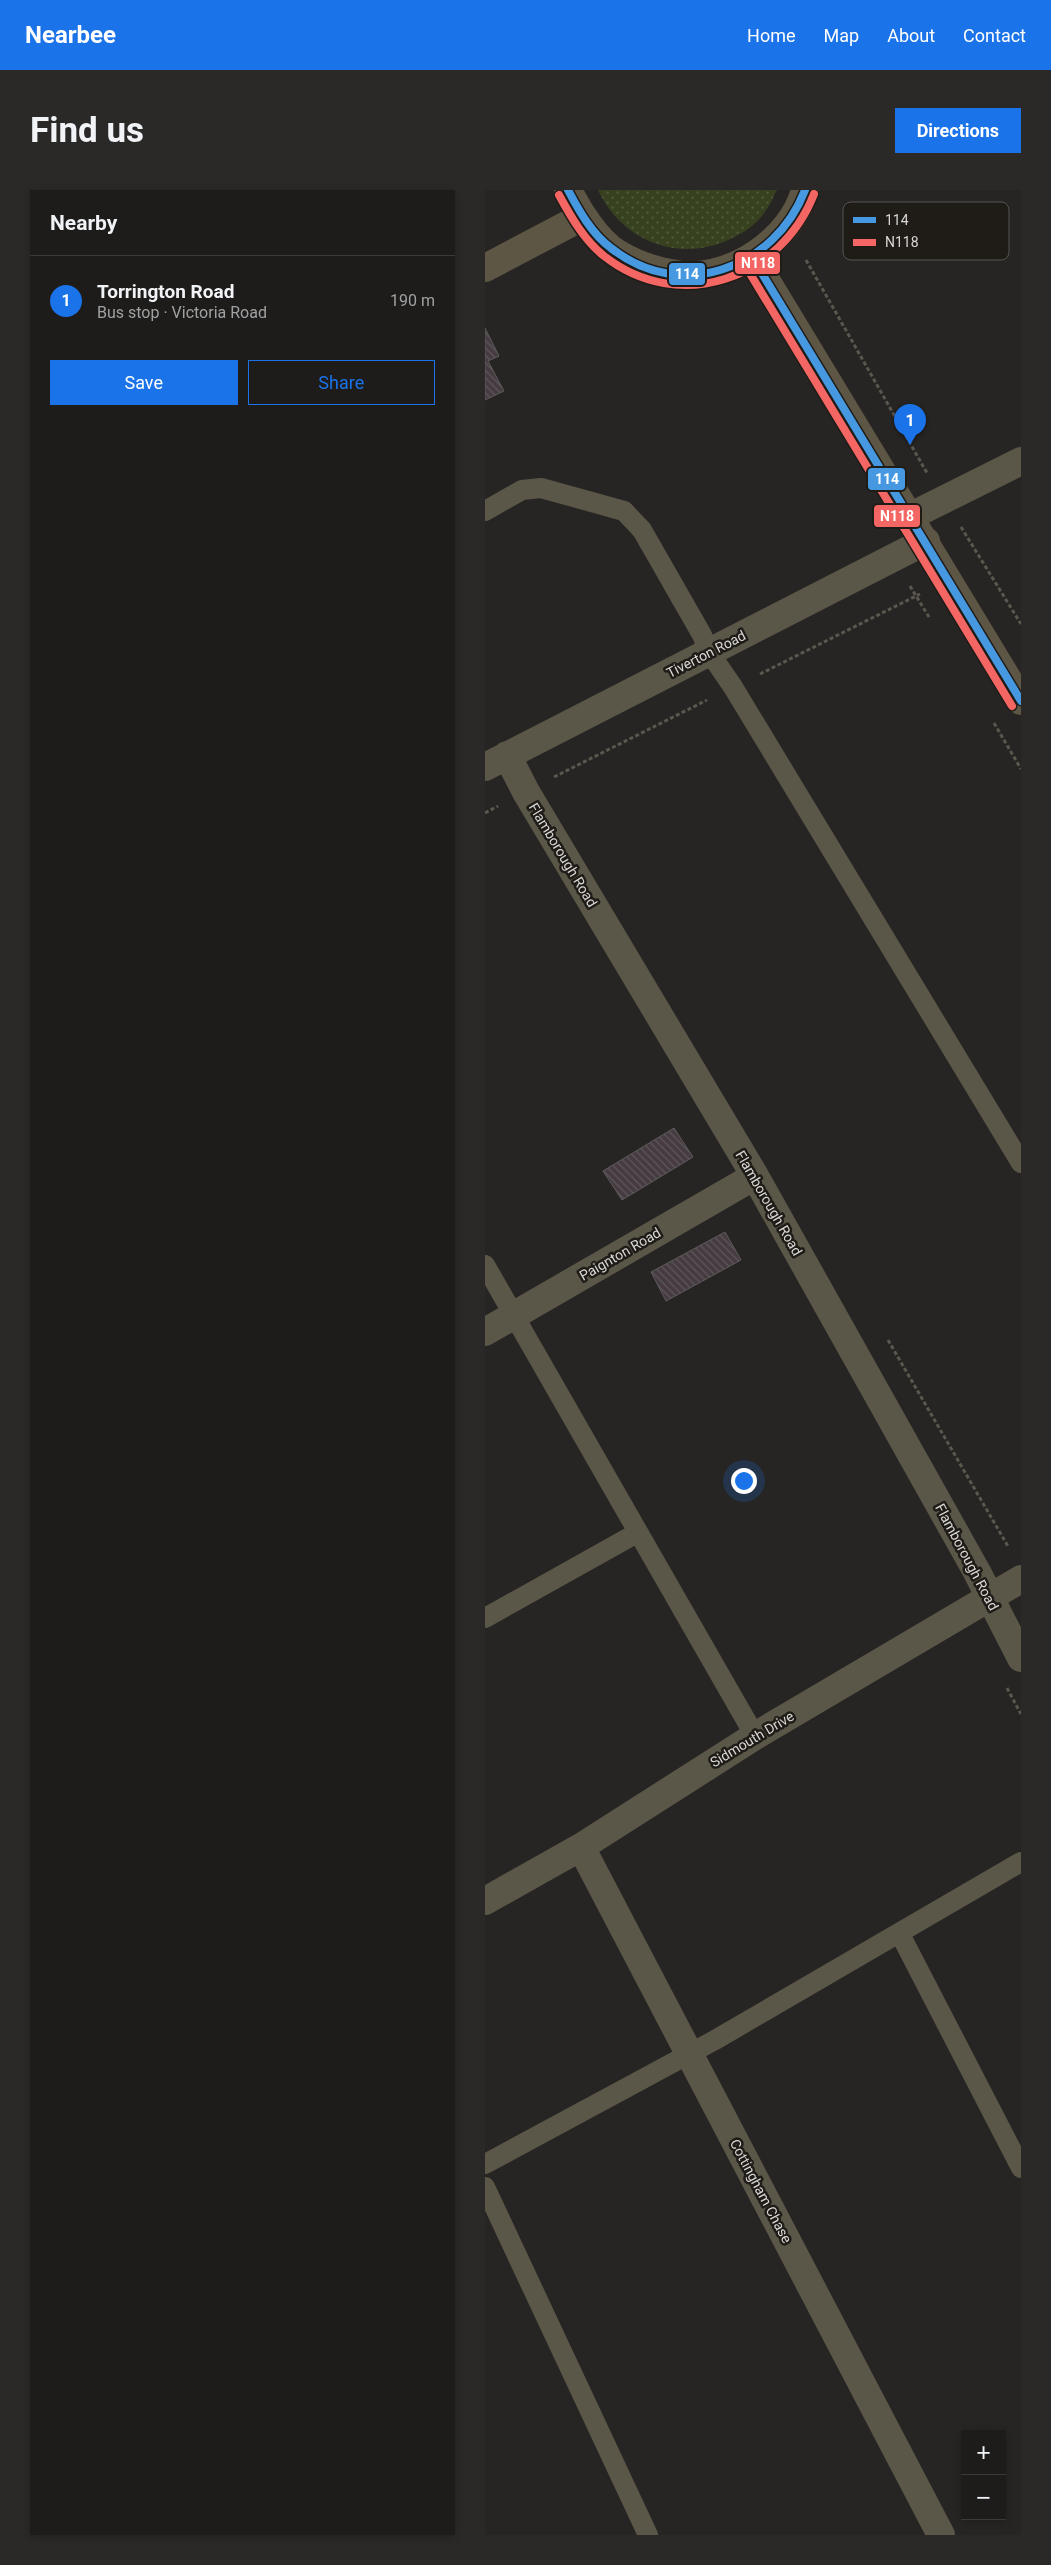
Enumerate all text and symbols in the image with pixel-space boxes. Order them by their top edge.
text: Nearbee [25,21,116,49]
text: Home [747,25,796,46]
text: Map [824,25,859,46]
text: About [887,25,935,46]
text: Contact [963,25,1026,46]
button: Directions [895,108,1021,153]
text: Find us [30,110,144,151]
legend [843,202,1009,260]
text: Nearby [50,211,117,235]
text: 114 [885,212,909,228]
text: N118 [885,234,919,250]
line badge: N118 [734,251,781,275]
text: N118 [741,255,775,271]
line badge: 114 [668,262,706,286]
text: 114 [675,266,699,282]
text: Torrington Road [97,280,234,303]
text: 1 [61,291,71,310]
text: 190 m [390,291,435,310]
text: Bus stop · Victoria Road [97,303,267,322]
button: Save [50,360,238,405]
button: Share [248,360,435,405]
pin: 1 [894,404,926,445]
line badge: 114 [867,467,906,491]
text: 114 [875,471,899,487]
line badge: N118 [873,504,921,528]
text: N118 [880,508,914,524]
street label: Tiverton Road [664,627,748,681]
street label: Flamborough Road [526,800,600,910]
street label: Flamborough Road [732,1148,806,1258]
street label: Paignton Road [577,1224,663,1284]
your location [731,1468,757,1494]
street label: Flamborough Road [932,1501,1002,1613]
street label: Sidmouth Drive [707,1708,797,1770]
street label: Cottingham Chase [727,2136,795,2246]
map controls [961,2430,1006,2520]
button: + [961,2430,1006,2475]
button: − [961,2475,1006,2520]

